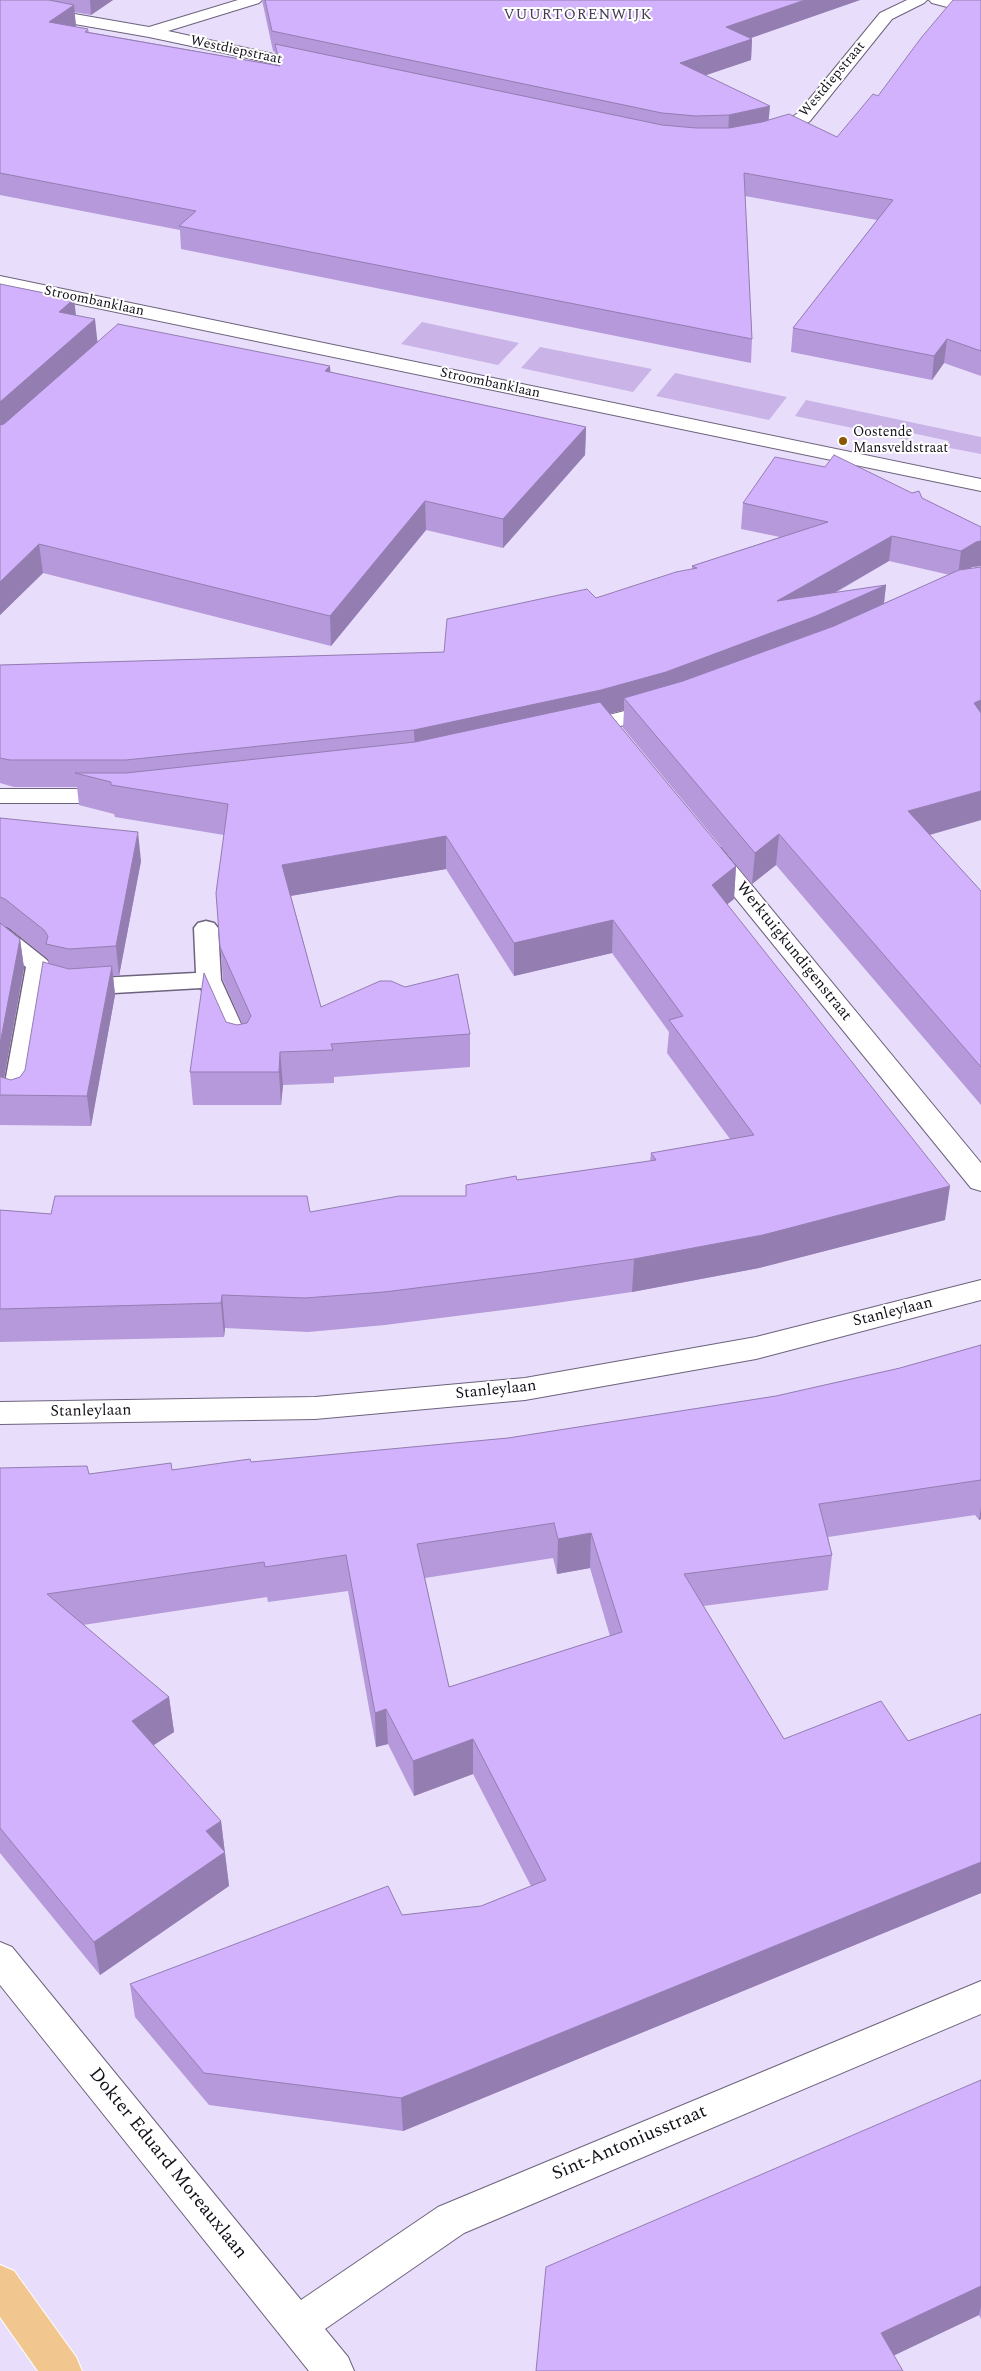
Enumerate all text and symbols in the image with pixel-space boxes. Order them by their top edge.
district label: VUURTORENWIJK [502,7,654,25]
street label: Westdiepstraat [189,33,283,69]
street label: Westdiepstraat [797,39,869,121]
street label: Stroombanklaan [42,283,146,321]
street label: Stroombanklaan [438,365,542,403]
place label: Oostende Mansveldstraat [853,425,948,458]
marker: Oostende Mansveldstraat [837,435,849,447]
street label: Werktuigkundigenstraat [731,879,855,1025]
street label: Stanleylaan [851,1294,935,1332]
street label: Stanleylaan [455,1377,537,1405]
street label: Stanleylaan [50,1402,132,1422]
street label: Dokter Eduard Moreauxlaan [83,2064,251,2264]
street label: Sint-Antoniusstraat [549,2101,711,2187]

